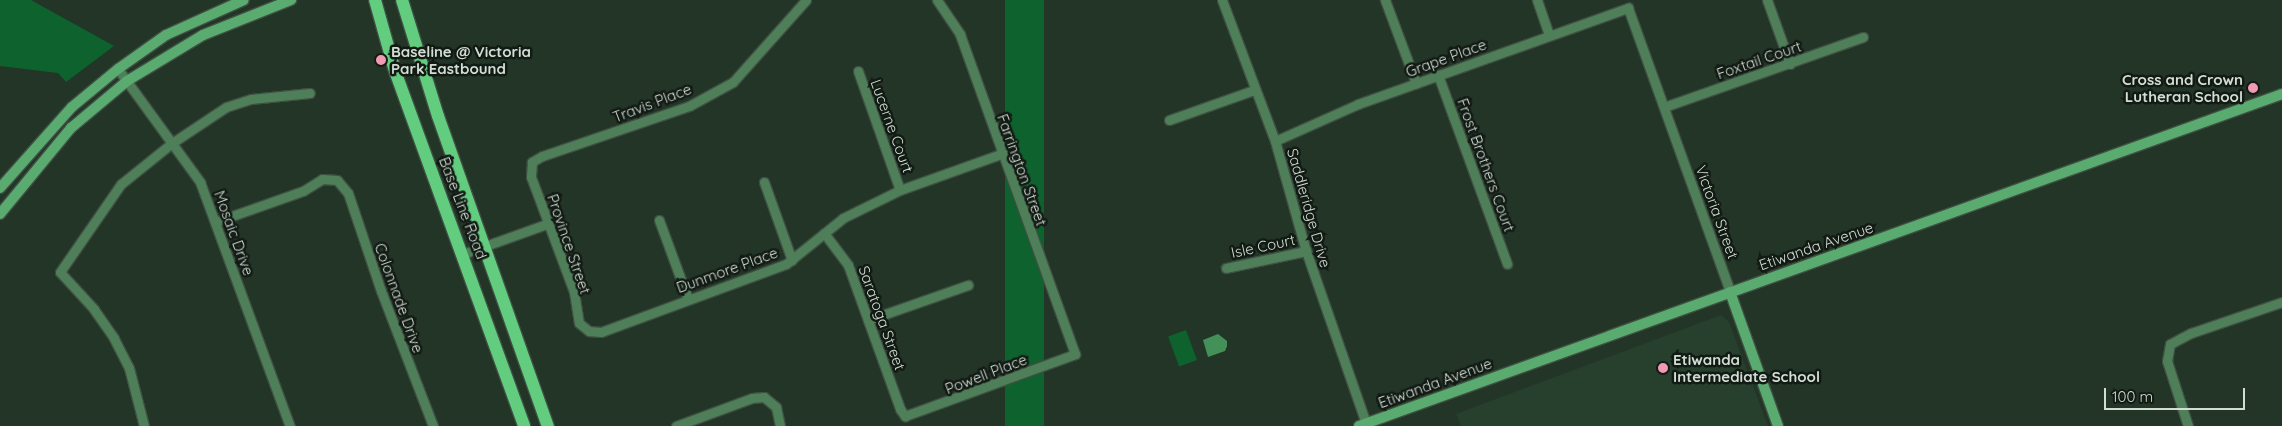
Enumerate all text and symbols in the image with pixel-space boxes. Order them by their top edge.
street label: Grape Place [1403,35,1489,81]
street label: Foxtail Court [1714,37,1804,83]
place label: Baseline @ Victoria Park Eastbound [391,42,531,77]
marker: Baseline @ Victoria Park Eastbound [375,54,387,66]
place label: Cross and Crown Lutheran School [2122,70,2243,105]
street label: Lucerne Court [867,77,917,175]
street label: Travis Place [610,80,694,126]
marker: Cross and Crown Lutheran School [2247,82,2259,94]
street label: Frost Brothers Court [1454,96,1518,234]
street label: Farrington Street [993,112,1051,228]
street label: Saddleridge Drive [1283,146,1335,270]
street label: Base Line Road [435,154,491,262]
street label: Victoria Street [1692,163,1742,261]
street label: Mosaic Drive [210,188,258,278]
street label: Province Street [543,192,595,296]
street label: Etiwanda Avenue [1757,218,1875,274]
street label: Isle Court [1229,230,1297,262]
street label: Colonnade Drive [371,241,427,355]
street label: Dunmore Place [674,243,780,297]
street label: Saratoga Street [855,263,909,373]
street label: Powell Place [942,350,1030,398]
place label: Etiwanda Intermediate School [1673,350,1820,385]
street label: Etiwanda Avenue [1376,354,1494,412]
marker: Etiwanda Intermediate School [1657,362,1669,374]
scale bar [2107,378,2248,410]
text: 100 m [2112,387,2153,406]

